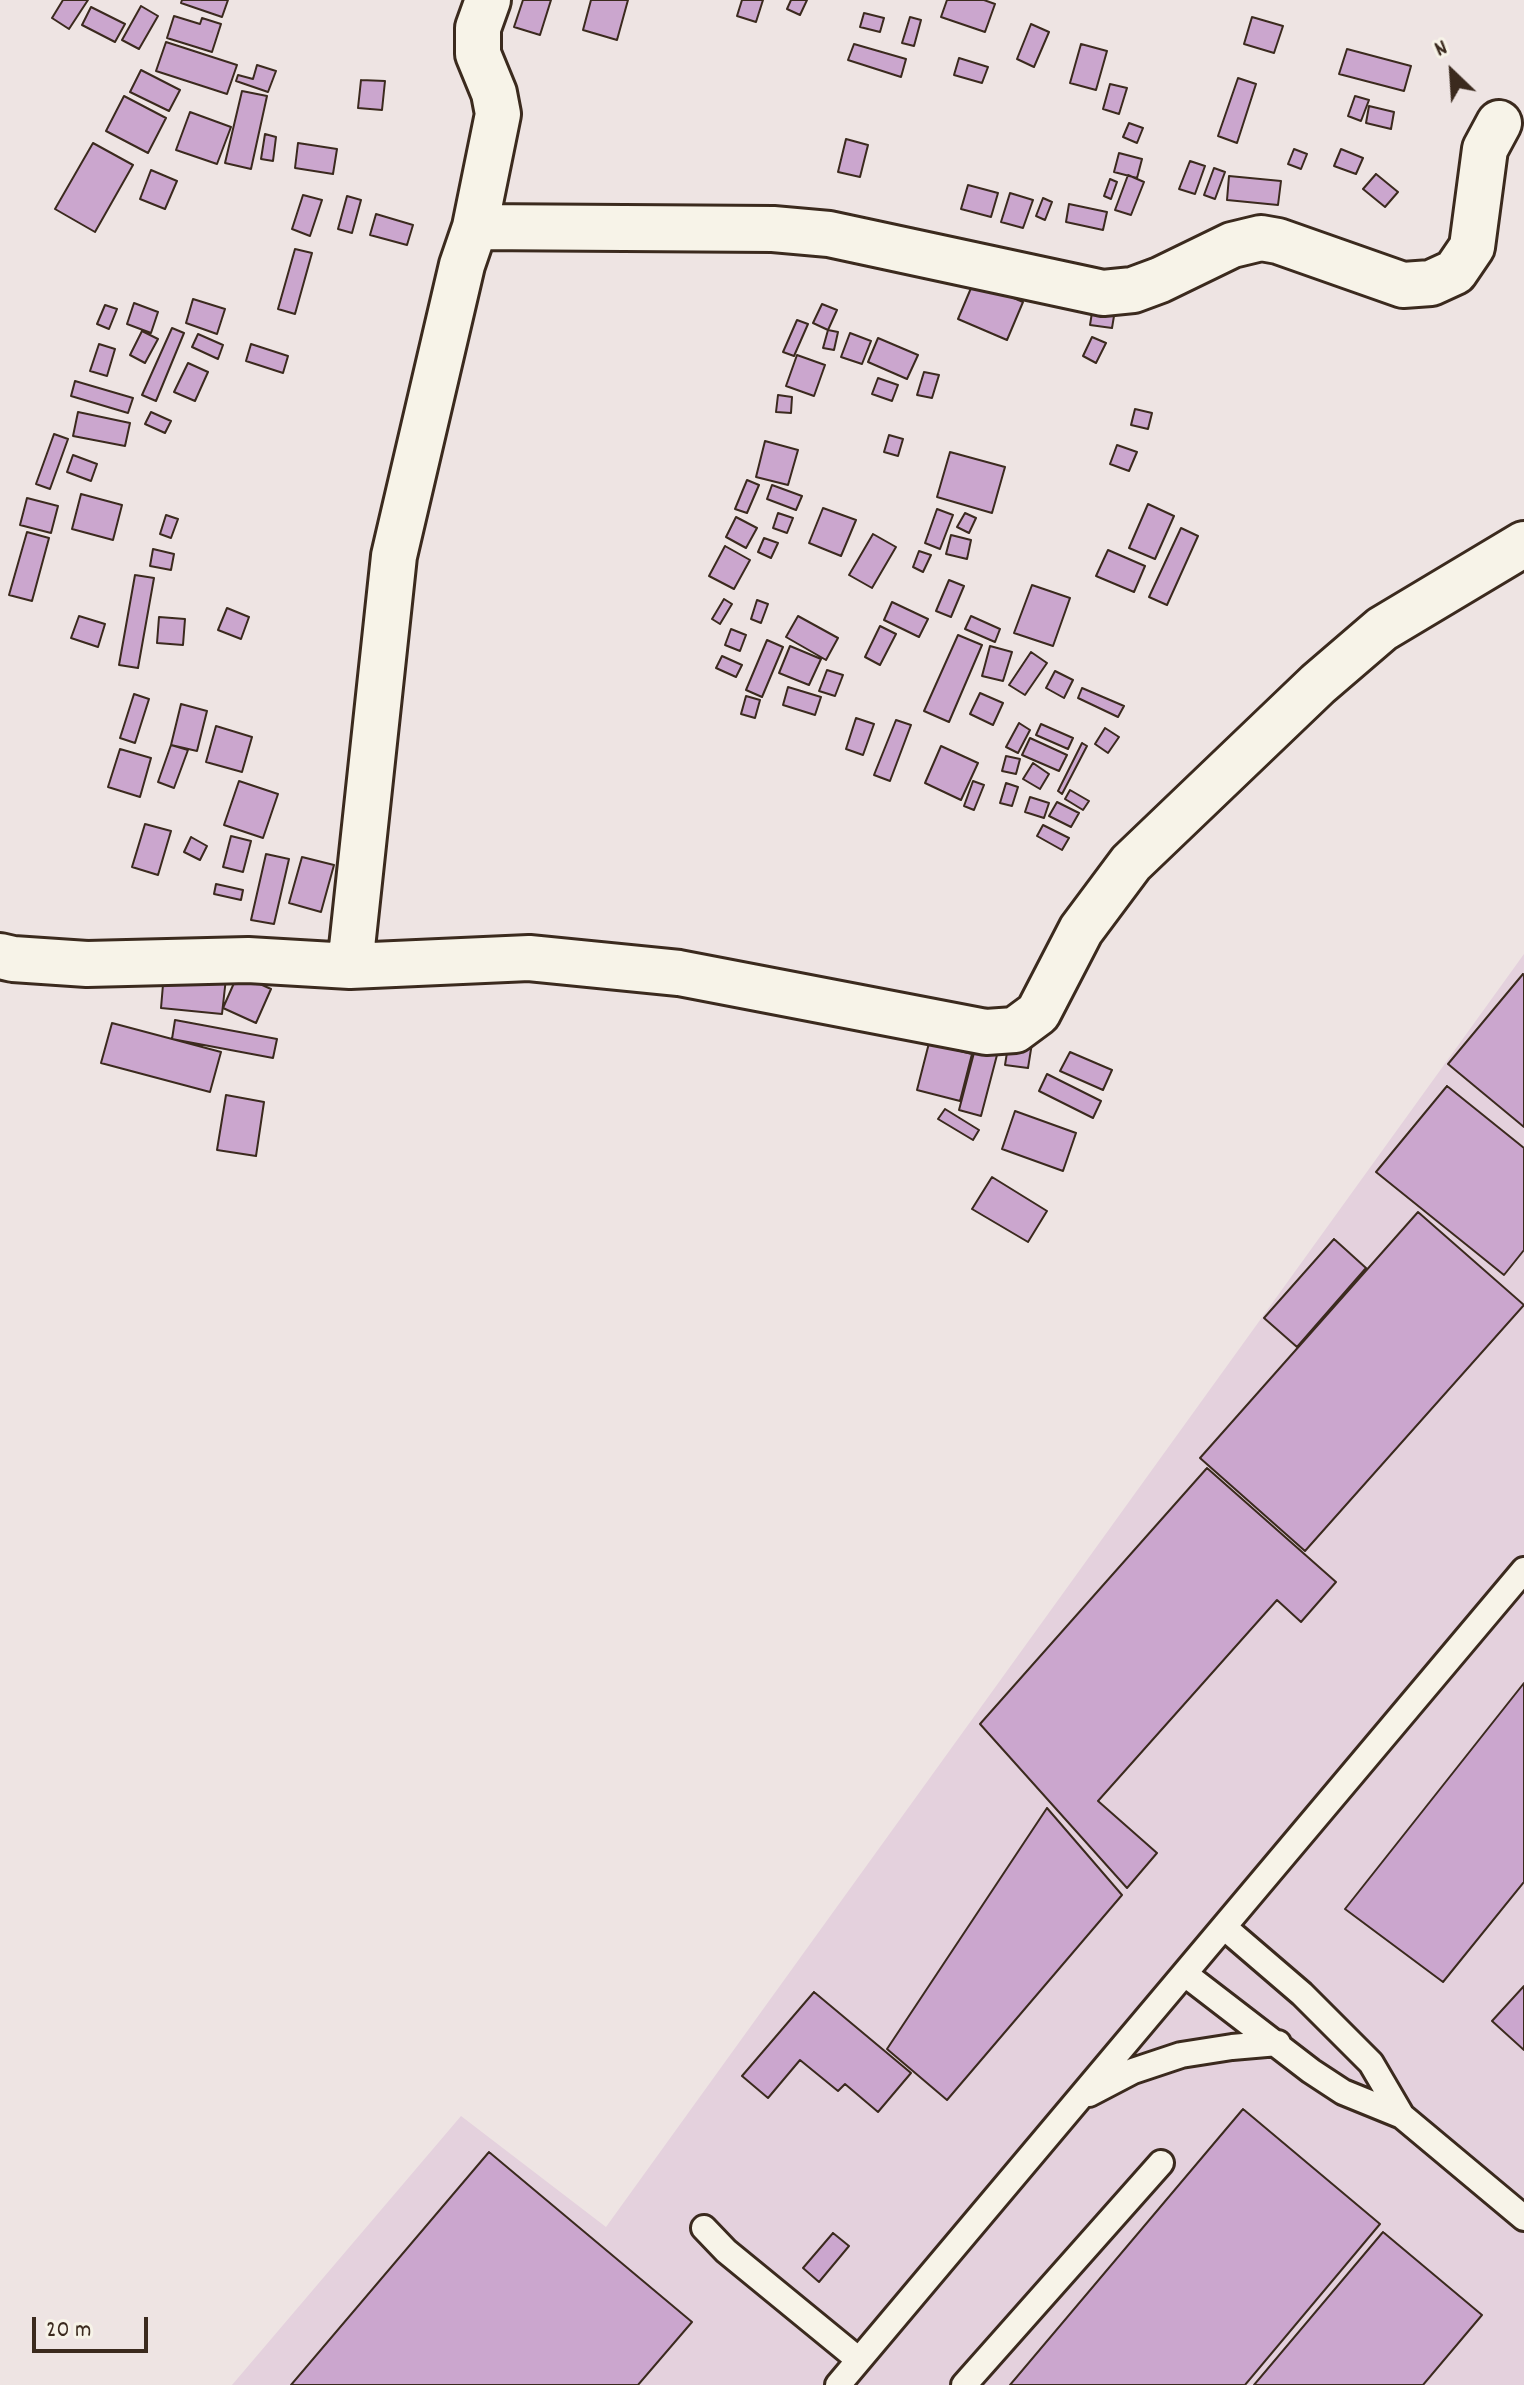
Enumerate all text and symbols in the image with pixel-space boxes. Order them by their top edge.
north arrow [1412,32,1492,112]
text: N [1430,33,1453,66]
scale bar [36,2301,152,2351]
text: 20 m [46,2314,92,2348]

